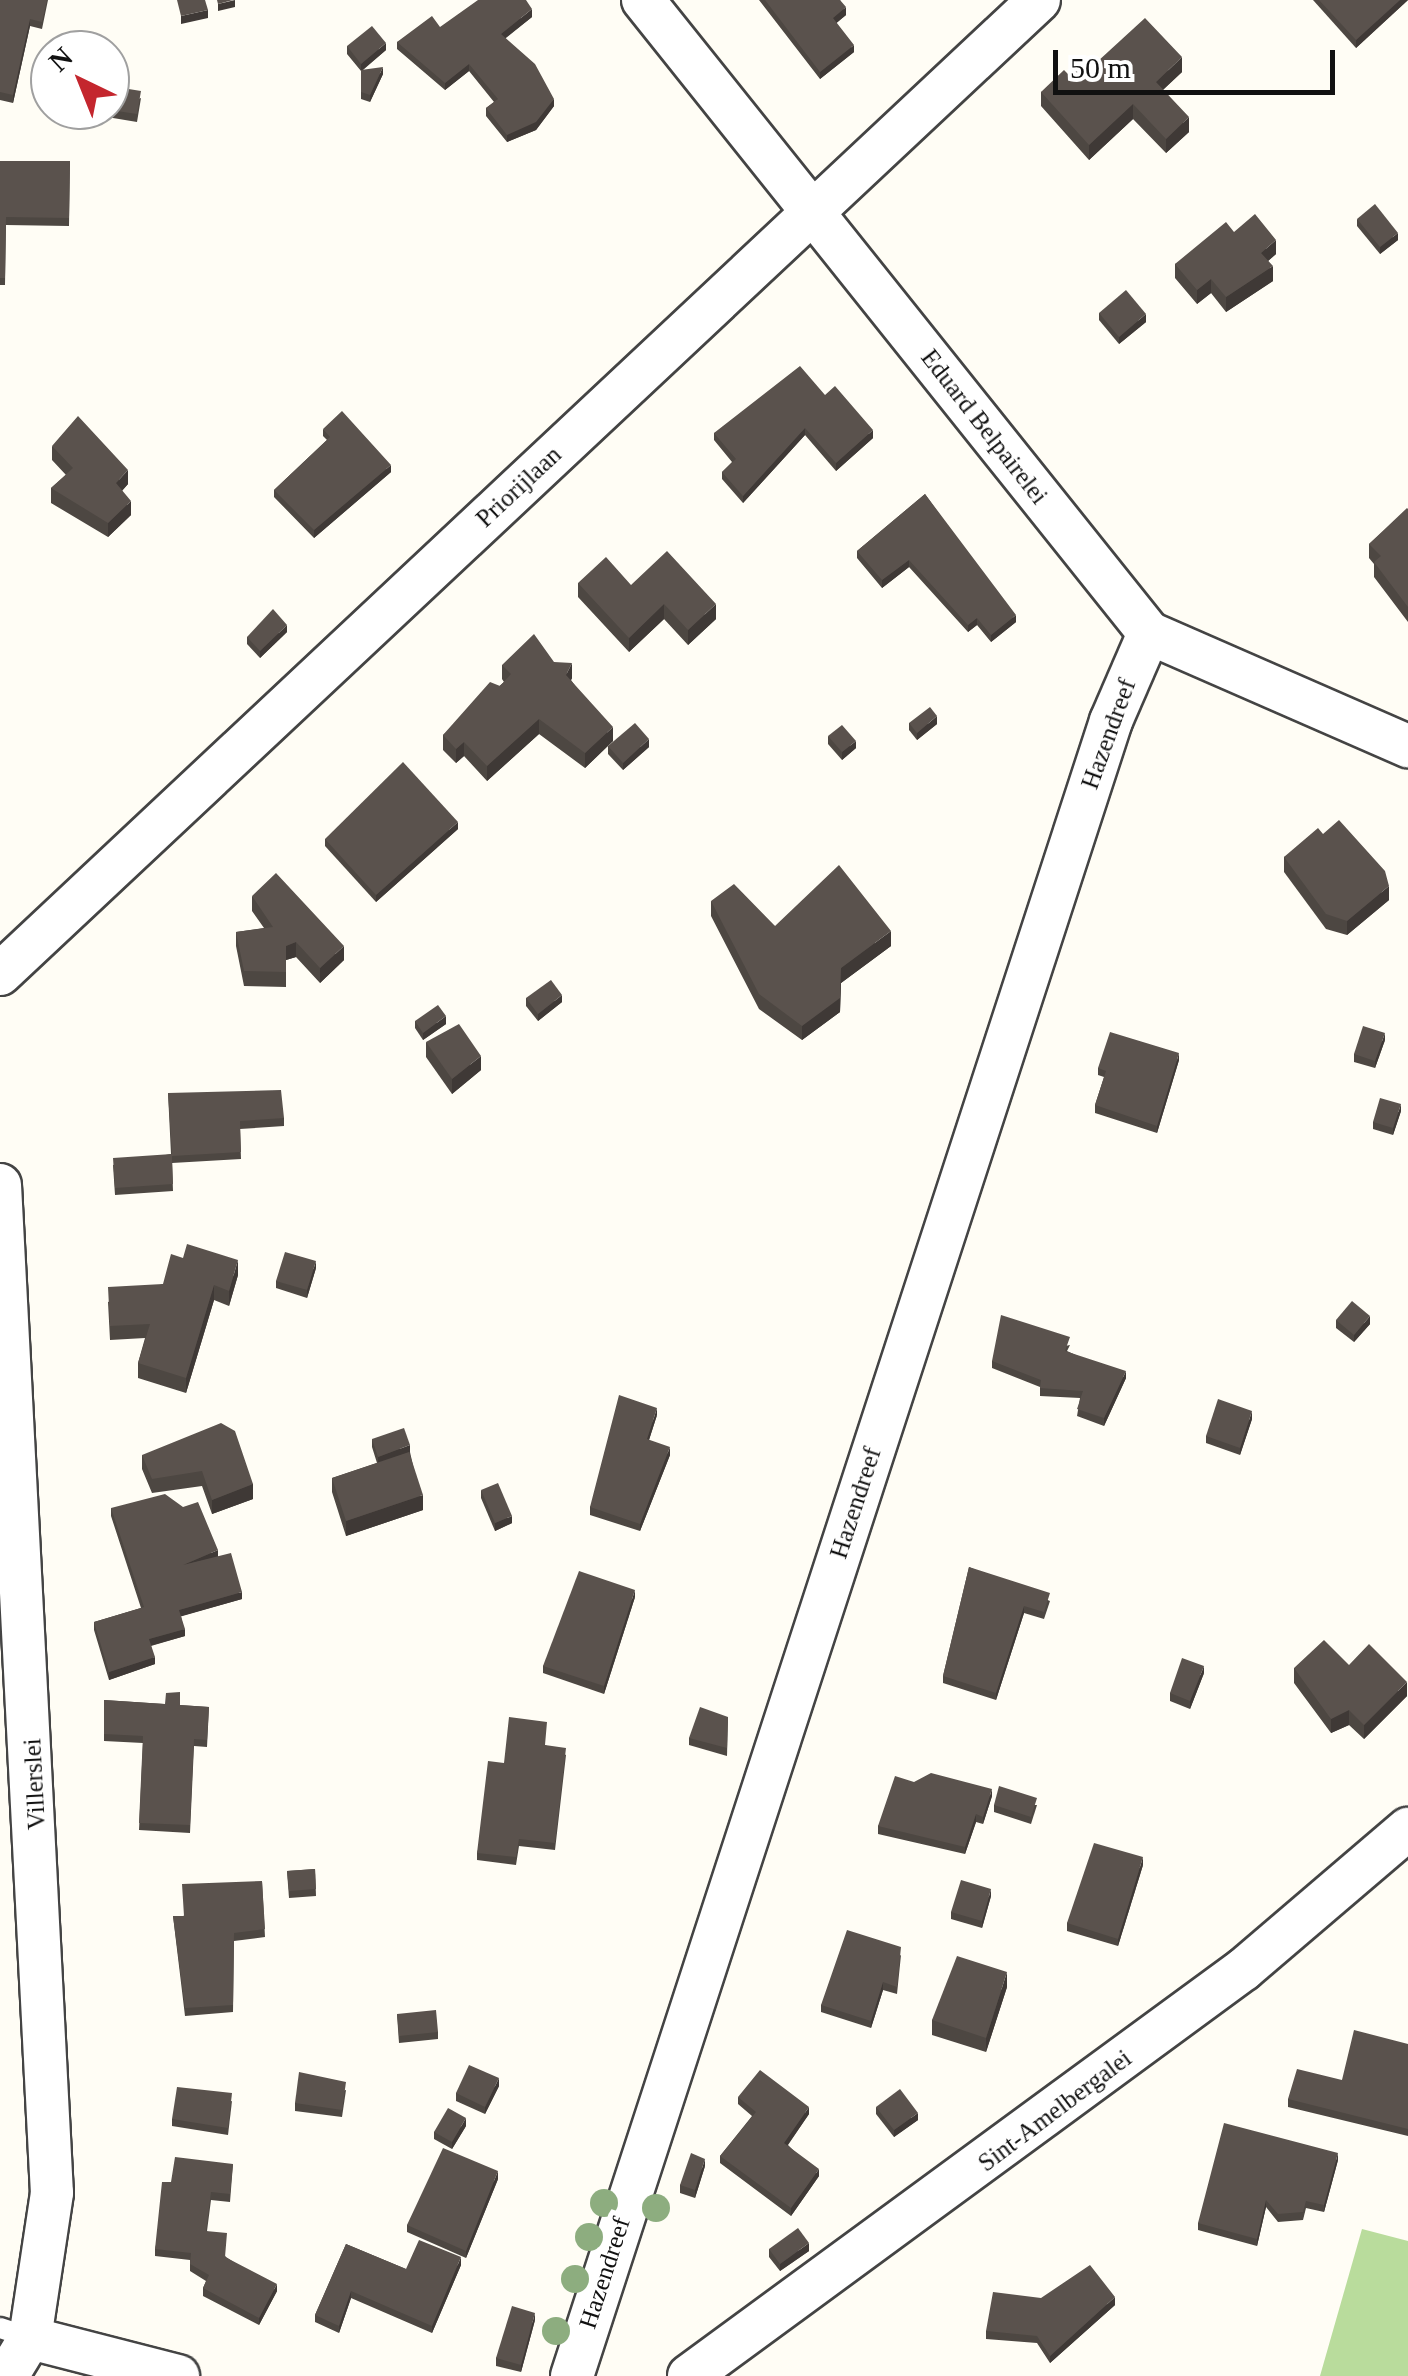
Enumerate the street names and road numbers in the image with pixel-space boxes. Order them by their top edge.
street label: Eduard Belpairelei [914,344,1054,510]
street label: Priorijlaan [470,440,568,534]
street label: Hazendreef [1075,675,1143,793]
street label: Hazendreef [824,1444,888,1562]
street label: Villerslei [18,1738,52,1830]
street label: Sint-Amelbergalei [972,2044,1138,2178]
street label: Hazendreef [573,2214,637,2332]

